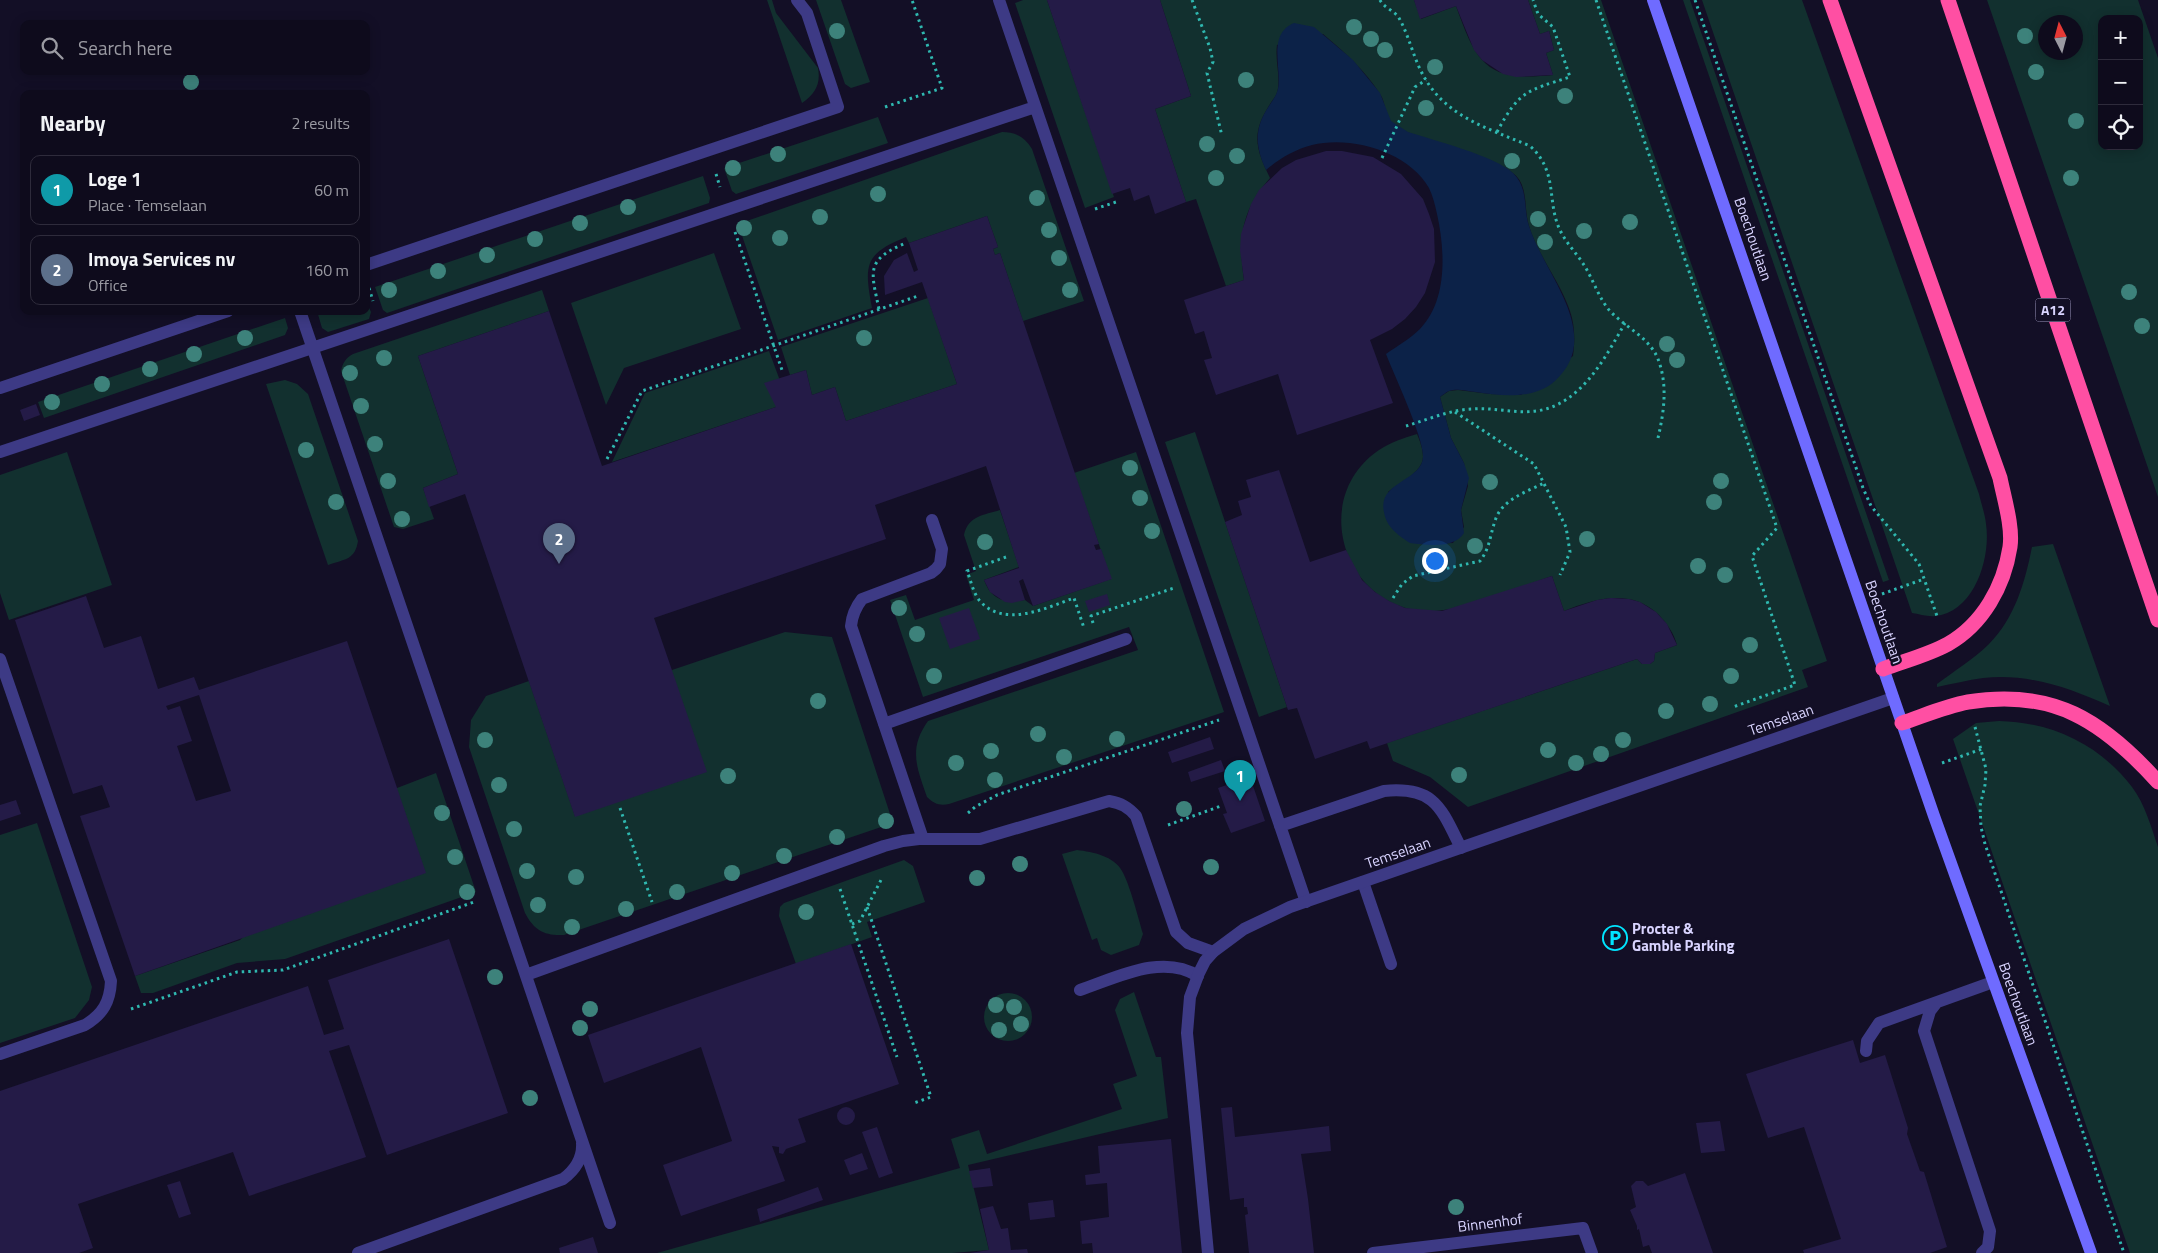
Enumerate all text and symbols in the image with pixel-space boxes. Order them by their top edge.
north arrow [2038,15,2083,60]
map controls [2098,15,2143,150]
button: + [2098,15,2143,60]
search box [20,20,370,75]
text: Search here [78,33,172,62]
icon: search [38,34,66,62]
button: − [2098,60,2143,105]
button: locate [2098,105,2143,150]
text: Nearby [40,107,105,139]
text: 2 results [291,111,350,135]
text: Loge 1 [88,164,142,193]
text: 1 [53,178,61,202]
text: 60 m [314,178,349,202]
text: Place · Temselaan [88,193,207,217]
street label: Boechoutlaan [1728,194,1779,284]
text: Imoya Services nv [88,244,235,273]
text: 2 [53,258,61,282]
text: 160 m [305,258,349,282]
text: Office [88,273,128,297]
road number: A12 [2036,298,2070,322]
pin: 2 [543,523,575,564]
your location [1422,548,1448,574]
street label: Boechoutlaan [1859,577,1910,667]
street label: Temselaan [1745,698,1817,741]
pin: 1 [1224,760,1256,801]
street label: Temselaan [1362,831,1434,874]
place label: Procter & Gamble Parking [1632,917,1734,957]
parking icon: Procter & Gamble Parking [1602,925,1628,951]
street label: Boechoutlaan [1993,959,2044,1049]
street label: Binnenhof [1456,1207,1524,1238]

